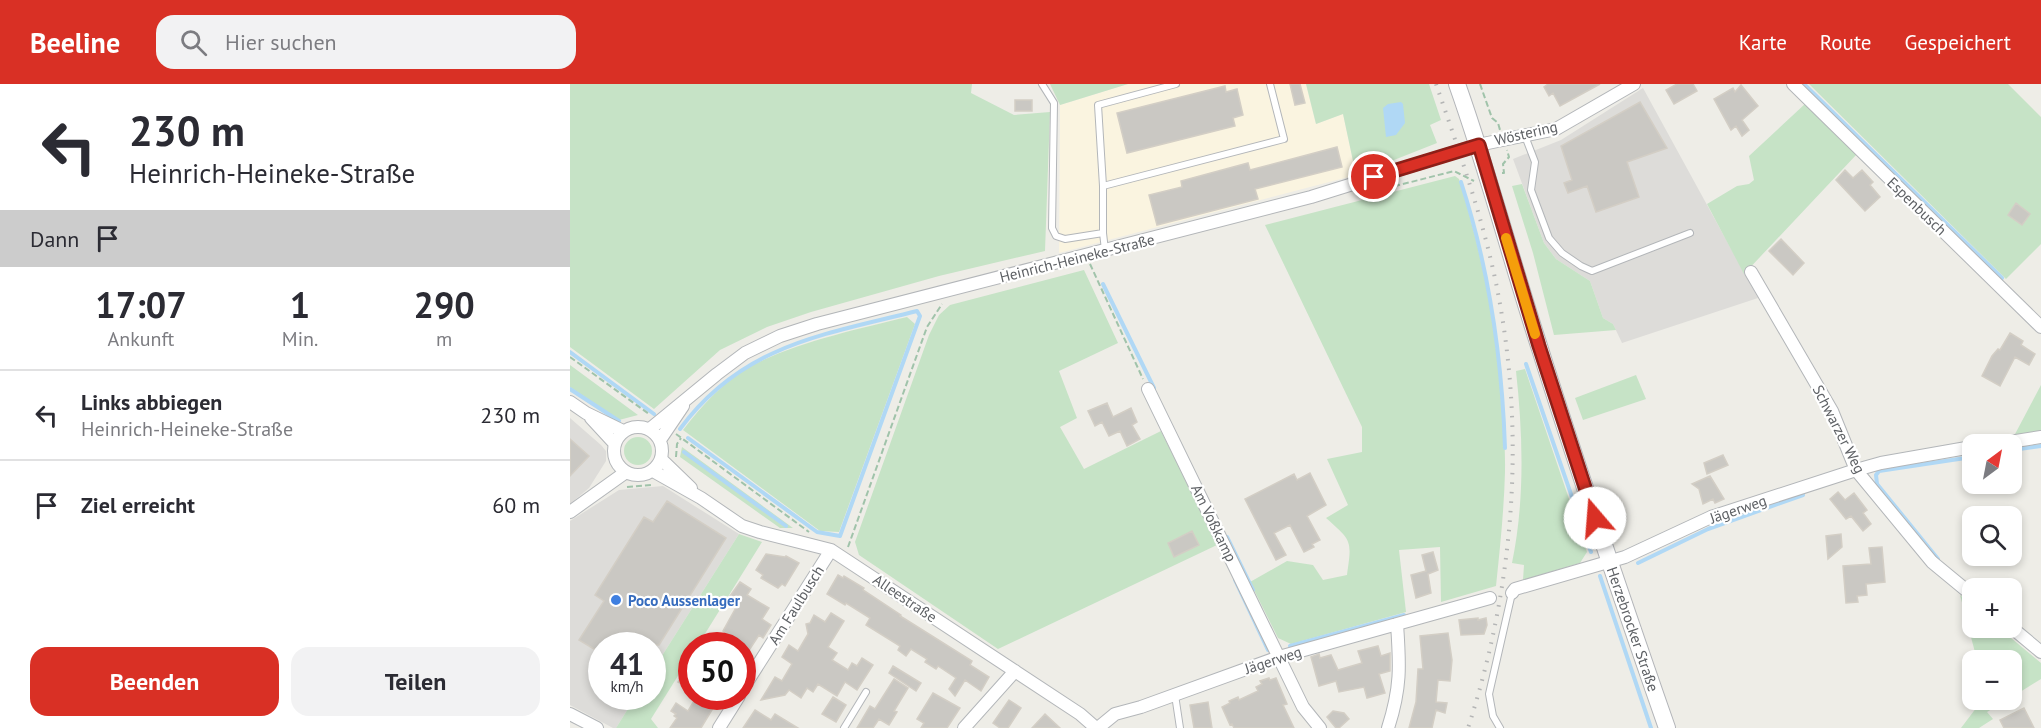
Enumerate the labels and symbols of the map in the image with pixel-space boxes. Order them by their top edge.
street label: Wöstering [1493,117,1559,149]
pin [1348,151,1399,202]
street label: Espenbusch [1883,173,1951,239]
street label: Heinrich-Heineke-Straße [998,230,1156,286]
street label: Schwarzer Weg [1809,382,1869,476]
north arrow [1962,434,2022,494]
street label: Am Voßkamp [1187,481,1241,565]
position arrow [1563,486,1627,550]
street label: Jägerweg [1706,490,1769,528]
street label: Am Faulbusch [764,562,828,648]
street label: Herzebrocker Straße [1603,564,1663,694]
street label: Alleestraße [869,570,941,626]
place label: Poco Aussenlager [628,591,741,610]
marker: Poco Aussenlager [609,593,623,607]
speed limit sign: 50 [678,632,756,710]
street label: Jägerweg [1241,642,1304,678]

